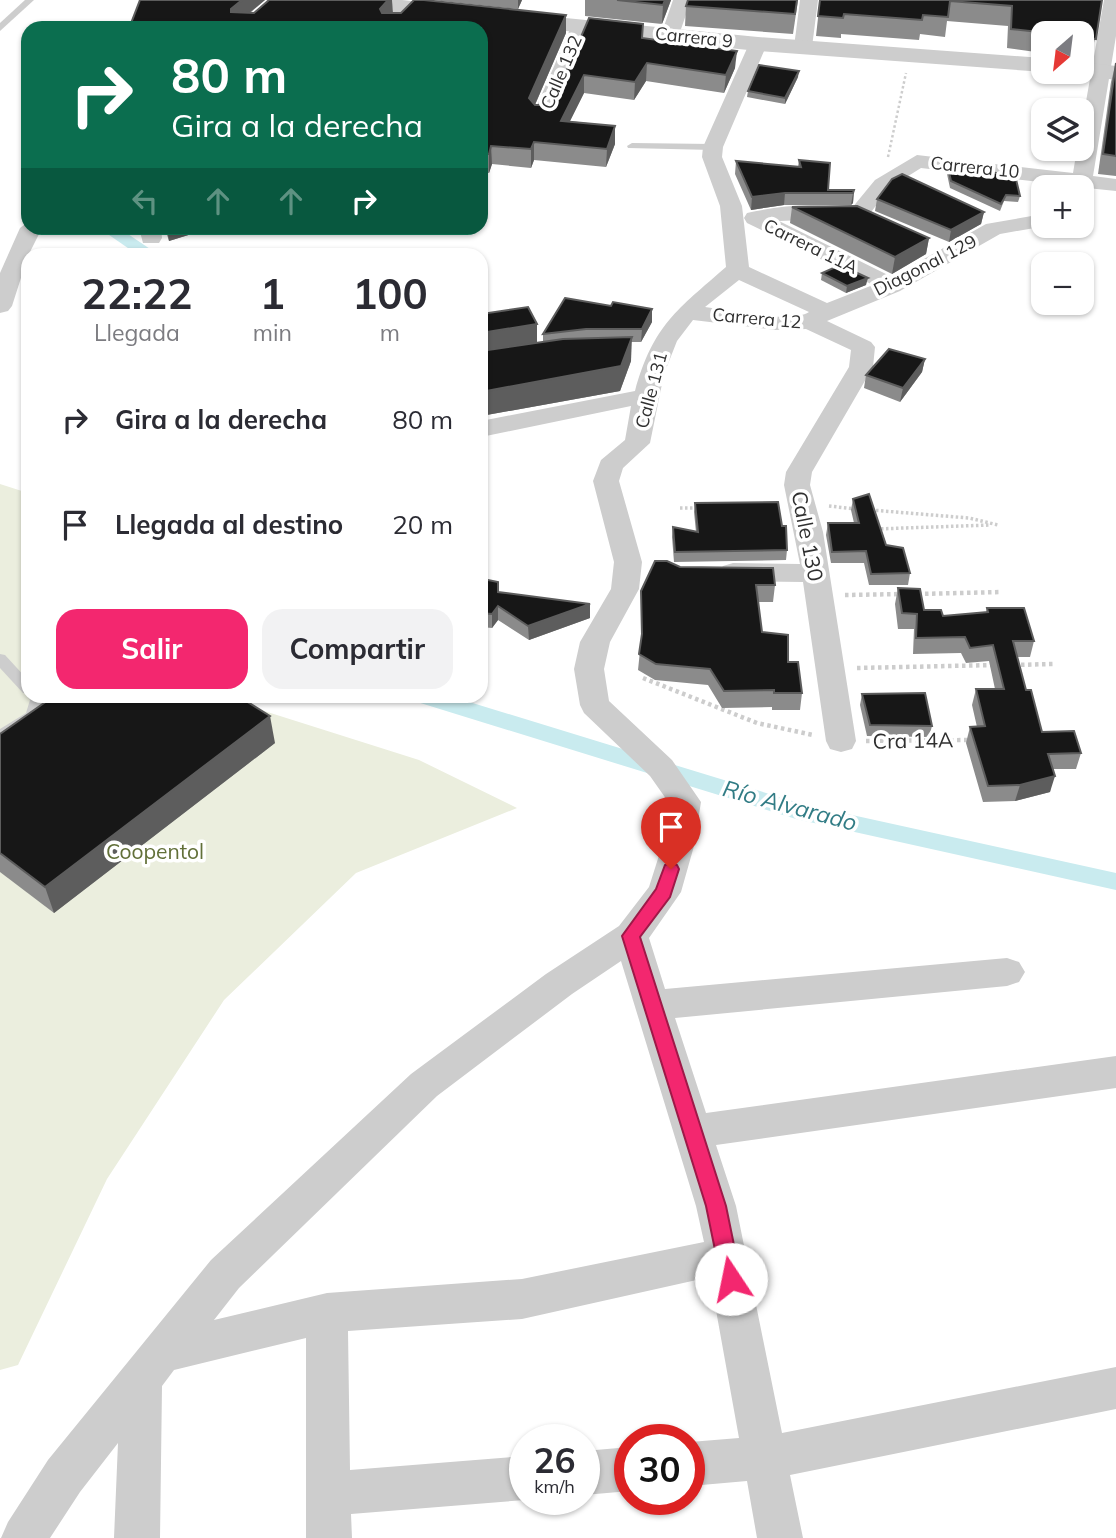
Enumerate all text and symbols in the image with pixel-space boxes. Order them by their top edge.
street label: Carrera 9 [654,21,734,53]
north arrow [1031,21,1094,84]
map controls [1031,21,1094,315]
street label: Calle 132 [535,31,587,113]
text: 80 m [171,44,287,105]
icon: right [56,49,147,140]
button: layers [1031,98,1094,161]
text: Gira a la derecha [171,105,423,145]
street label: Carrera 10 [929,151,1021,183]
button: + [1031,175,1094,238]
icon: left [126,182,164,220]
icon: ahead [199,182,237,220]
icon: ahead [272,182,310,220]
icon: right [345,182,383,220]
street label: Carrera 11A [760,213,862,279]
street label: Diagonal 129 [870,229,980,301]
button: − [1031,252,1094,315]
text: 22:22 [81,267,192,320]
text: 1 [260,267,285,320]
text: 100 [352,267,428,320]
street label: Carrera 12 [712,303,802,333]
text: Llegada [94,318,180,347]
text: min [253,318,292,347]
text: m [380,318,400,347]
street label: Calle 131 [630,349,672,431]
icon: right [56,401,94,439]
text: Gira a la derecha [115,403,327,436]
text: 80 m [392,403,453,436]
street label: Calle 130 [787,489,829,583]
icon: arrive [56,506,94,544]
text: Llegada al destino [115,508,343,541]
text: 20 m [392,508,453,541]
button: Salir [56,609,248,689]
button: Compartir [262,609,453,689]
street label: Cra 14A [872,726,954,754]
water label: Río Alvarado [720,773,860,837]
pin [641,797,701,869]
icon: arrive [652,808,690,846]
park label: Coopentol [106,838,204,864]
position arrow [694,1242,768,1316]
speed limit sign: 30 [614,1424,705,1515]
text: 26 [533,1438,576,1482]
text: km/h [534,1475,575,1498]

